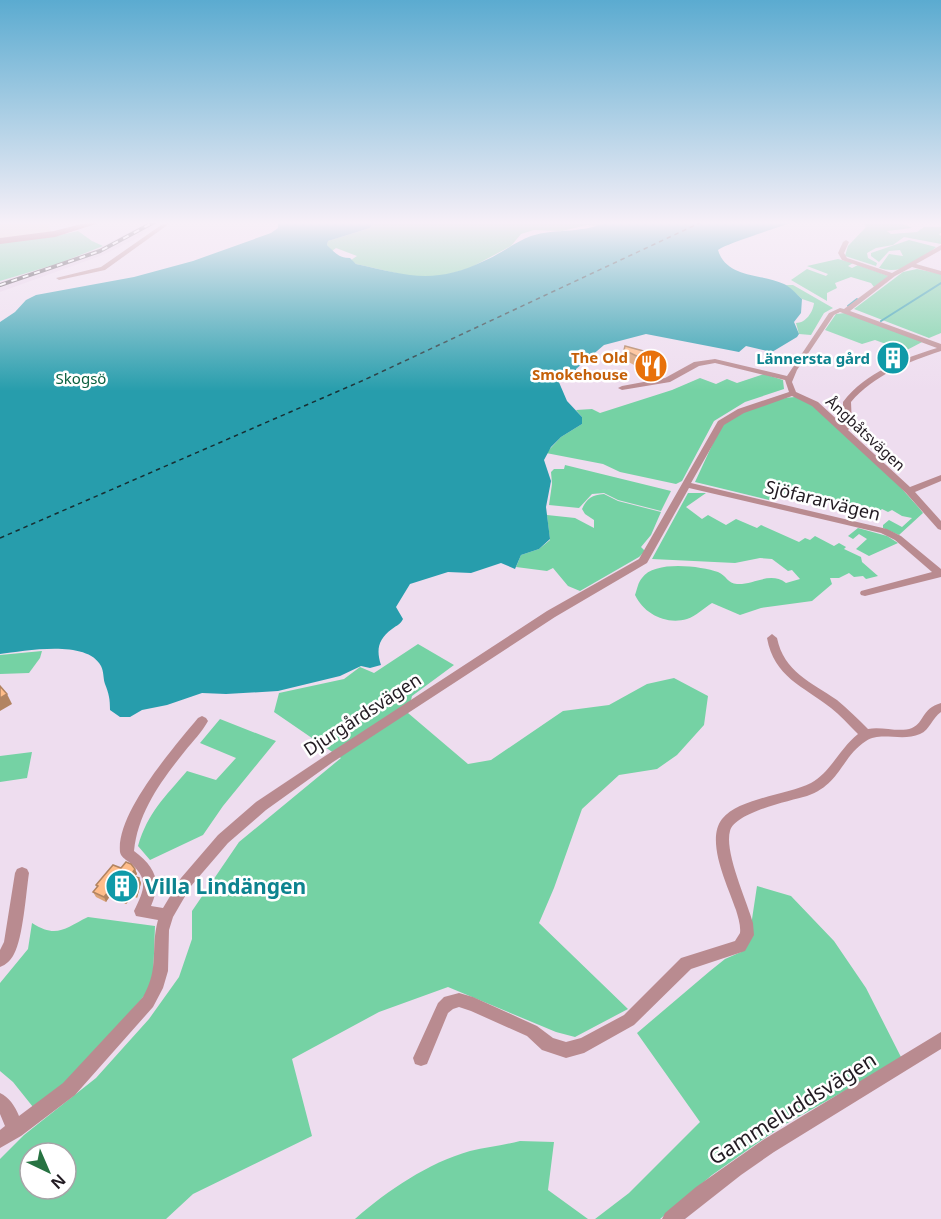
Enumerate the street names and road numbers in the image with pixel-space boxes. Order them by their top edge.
street label: Ångbåtsvägen [822,391,910,475]
street label: Sjöfararvägen [763,474,883,526]
street label: Djurgårdsvägen [299,667,425,761]
street label: Gammeluddsvägen [703,1045,881,1171]

